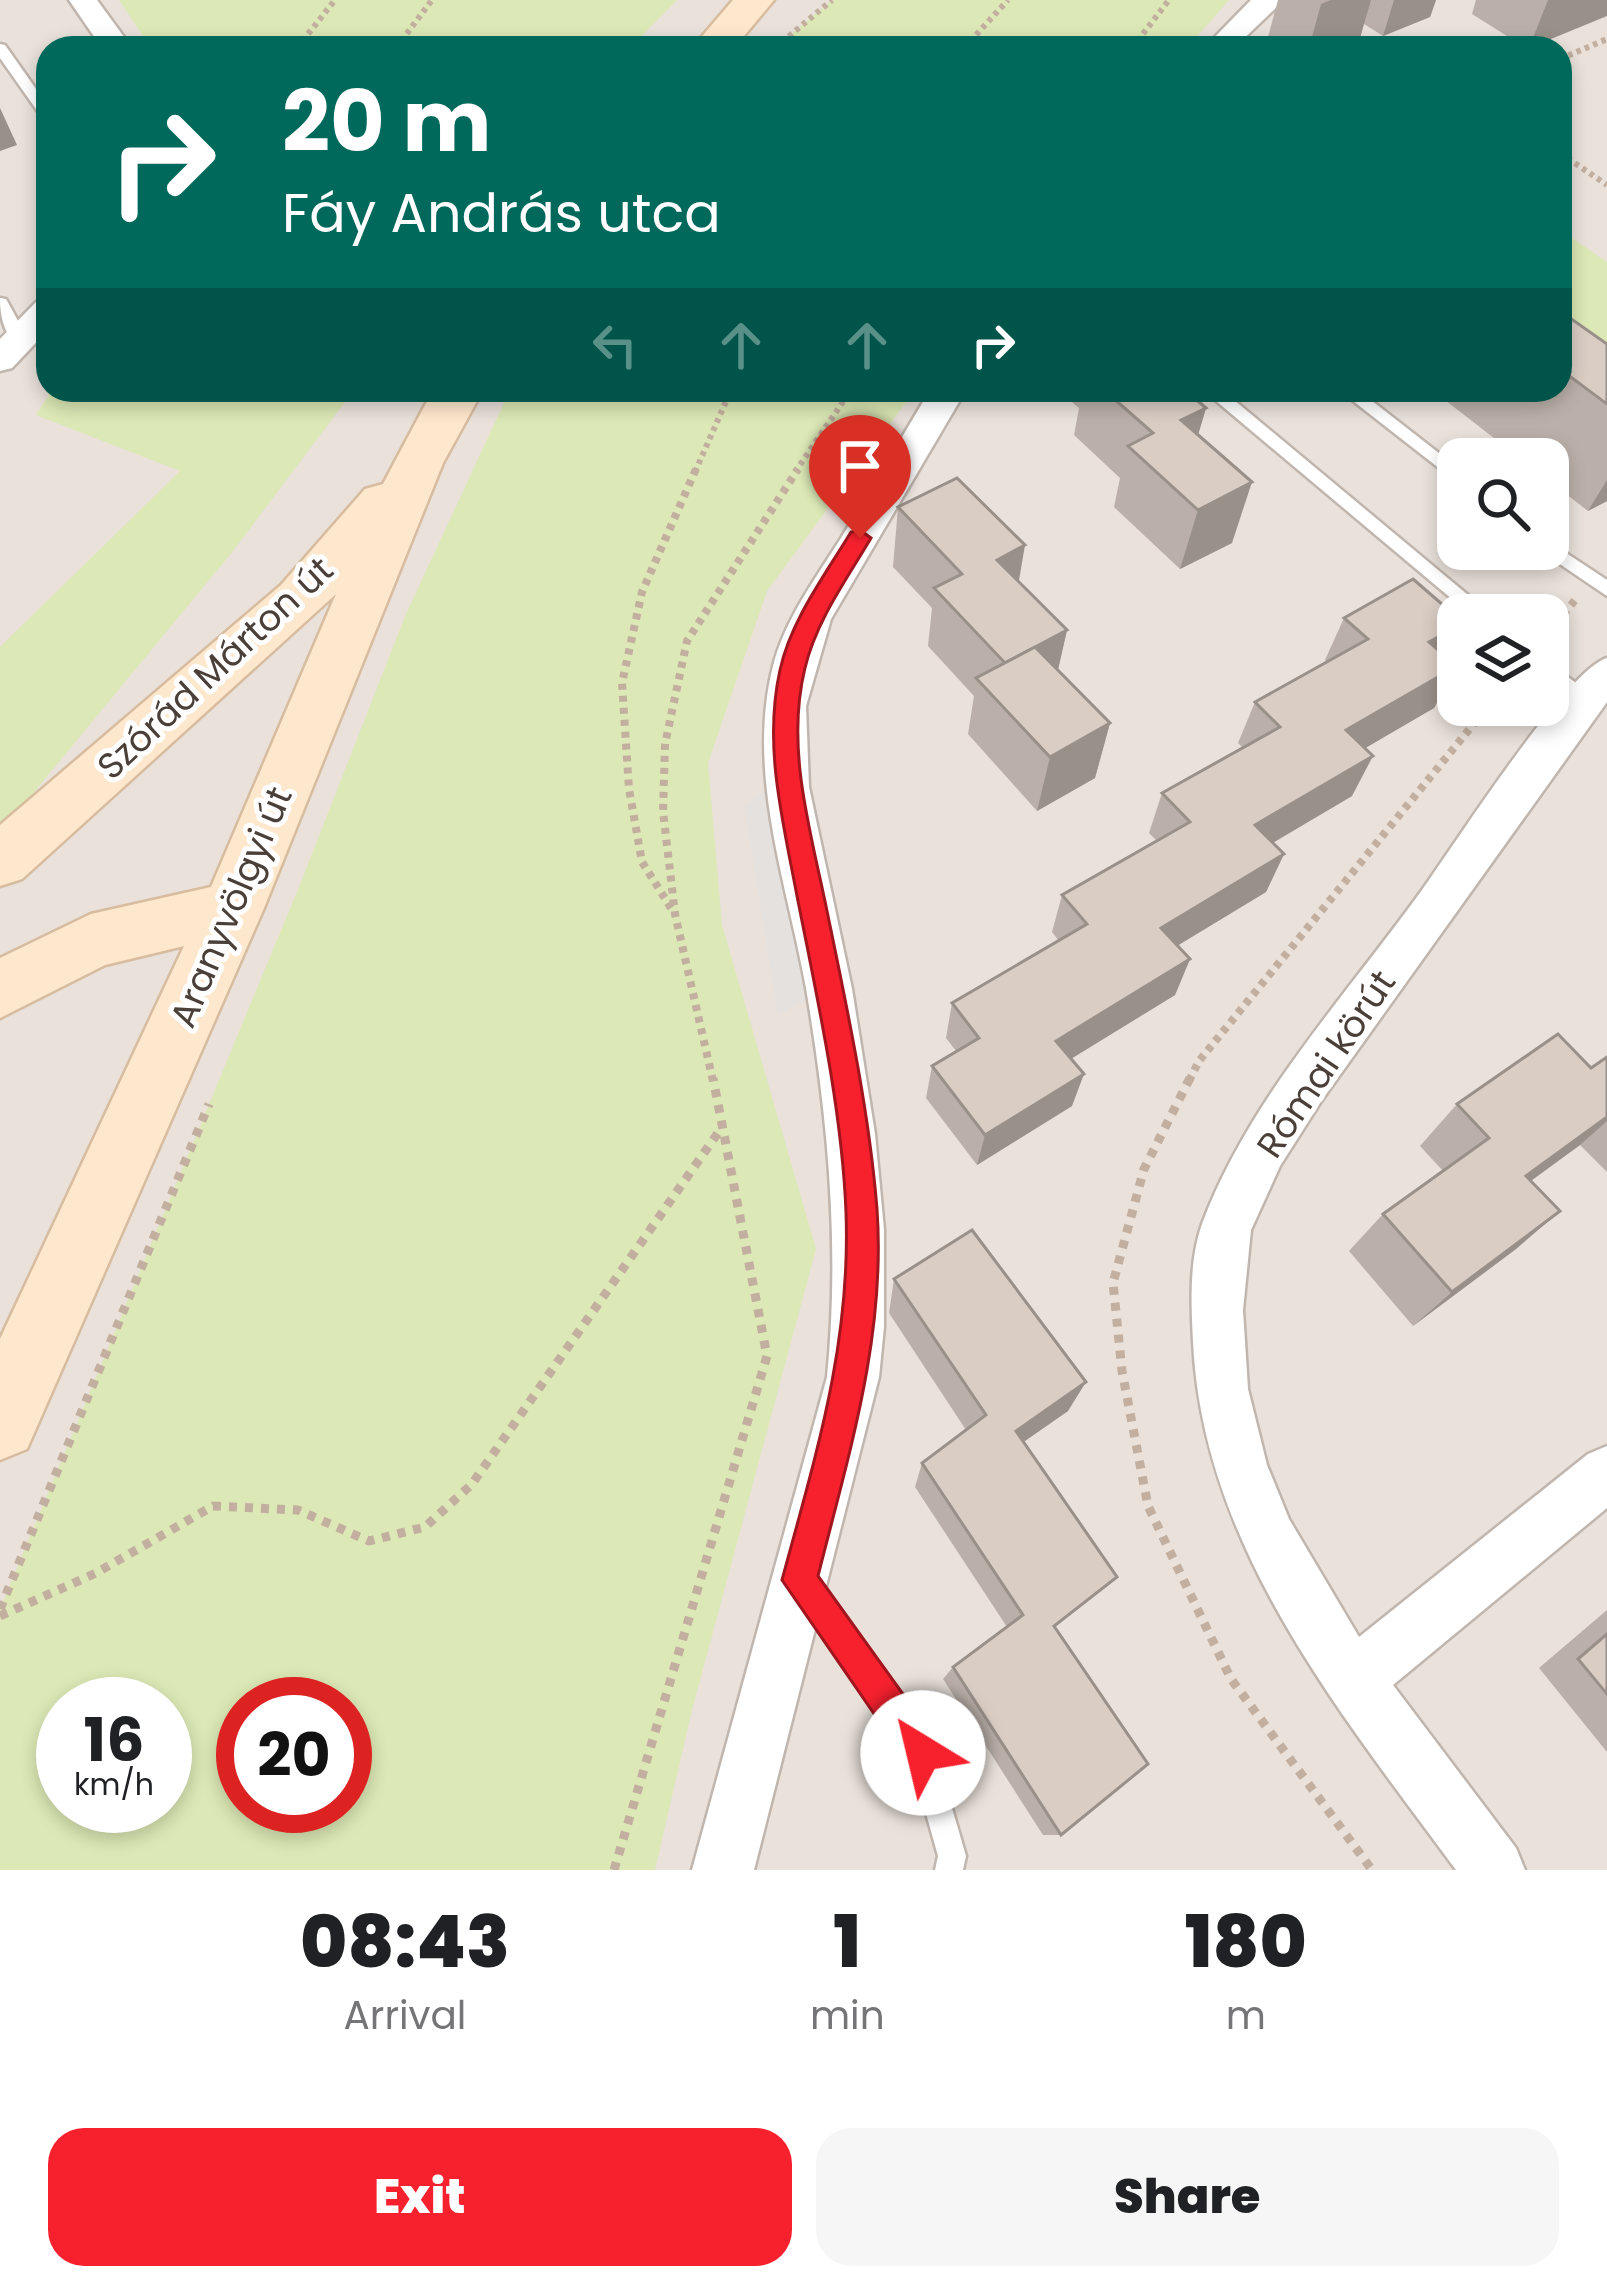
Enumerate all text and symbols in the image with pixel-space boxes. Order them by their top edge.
text: 20 m [282,63,492,180]
icon: right [84,84,240,240]
text: Fáy András utca [282,175,721,251]
icon: left [582,312,648,378]
icon: ahead [708,312,774,378]
icon: ahead [834,312,900,378]
icon: right [960,312,1026,378]
pin [809,415,911,538]
icon: arrive [827,433,893,499]
map controls [1437,438,1569,726]
button: search [1437,438,1569,570]
street label: Szórád Márton út [86,545,344,791]
button: layers [1437,594,1569,726]
street label: Aranyvölgyi út [157,779,305,1035]
street label: Római körút [1244,960,1408,1168]
speed limit sign: 20 [216,1677,372,1833]
position arrow [860,1690,986,1816]
text: 16 [84,1698,144,1782]
text: km/h [74,1763,154,1806]
text: 08:43 [300,1891,510,1992]
text: 1 [833,1891,861,1992]
text: 180 [1185,1891,1307,1992]
text: Arrival [344,1988,466,2043]
text: min [810,1988,885,2043]
text: m [1226,1988,1266,2043]
button: Exit [48,2128,792,2266]
button: Share [816,2128,1559,2266]

